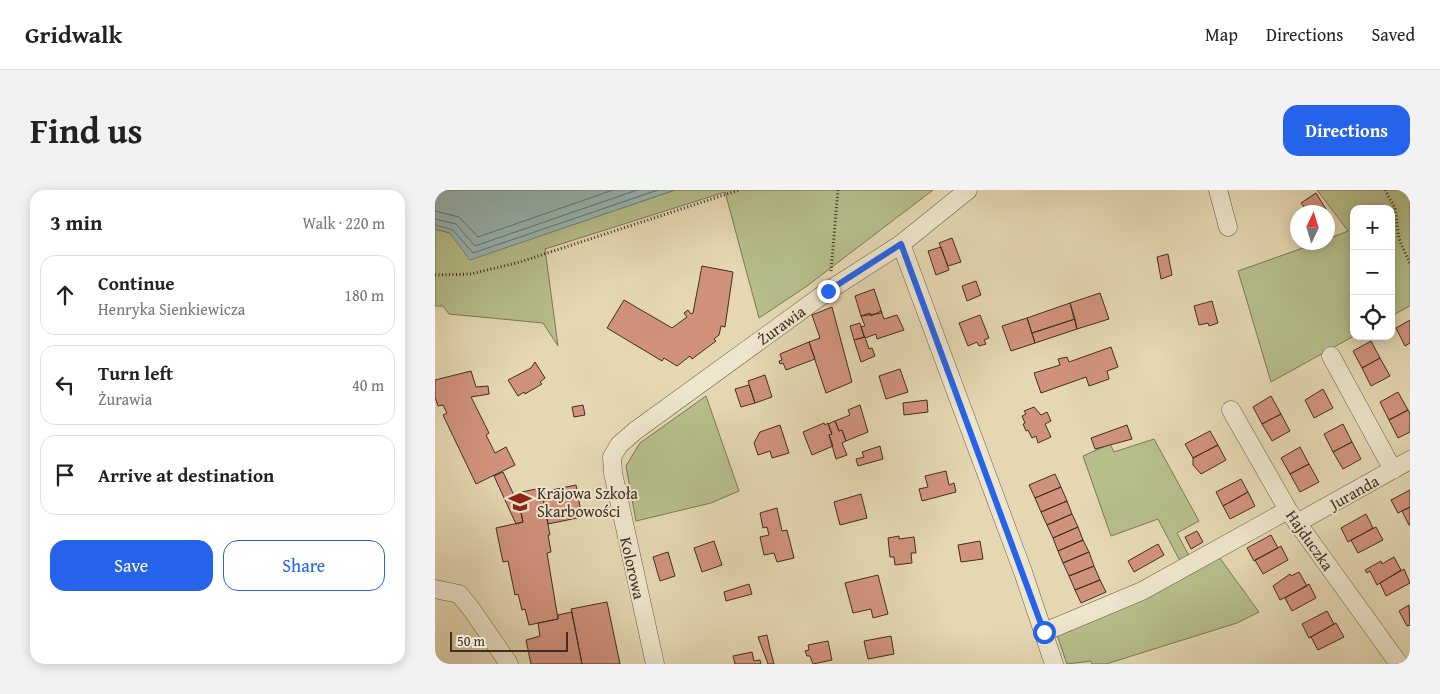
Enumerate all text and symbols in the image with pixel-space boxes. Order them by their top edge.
text: Gridwalk [25,17,122,52]
text: Map [1205,21,1238,48]
text: Directions [1266,21,1343,48]
text: Saved [1371,21,1415,48]
text: Find us [30,105,143,156]
button: Directions [1283,105,1410,156]
north arrow [1290,205,1335,250]
map controls [1350,205,1395,340]
button: + [1350,205,1395,250]
text: 3 min [50,207,102,238]
text: Walk · 220 m [302,211,385,235]
button: − [1350,250,1395,295]
text: Continue [98,269,175,297]
route end [817,280,840,303]
icon: ahead [51,281,79,309]
text: 180 m [344,283,384,307]
button: locate [1350,295,1395,340]
text: Henryka Sienkiewicza [98,297,245,321]
street label: Żurawia [752,299,810,351]
text: Turn left [98,359,173,387]
icon: left [51,371,79,399]
text: 40 m [352,373,384,397]
text: Żurawia [98,387,152,411]
icon: arrive [51,461,79,489]
text: Arrive at destination [98,461,274,489]
street label: Juranda [1323,468,1383,516]
place label: Krajowa Szkoła Skarbowości [537,481,638,523]
school or university icon: Krajowa Szkoła Skarbowości [507,489,533,515]
street label: Hajduczka [1280,505,1340,576]
street label: Kolorowa [614,534,652,602]
button: Save [50,540,213,591]
button: Share [223,540,385,591]
route start [1033,621,1056,644]
scale bar [450,629,567,652]
text: 50 m [457,631,485,651]

